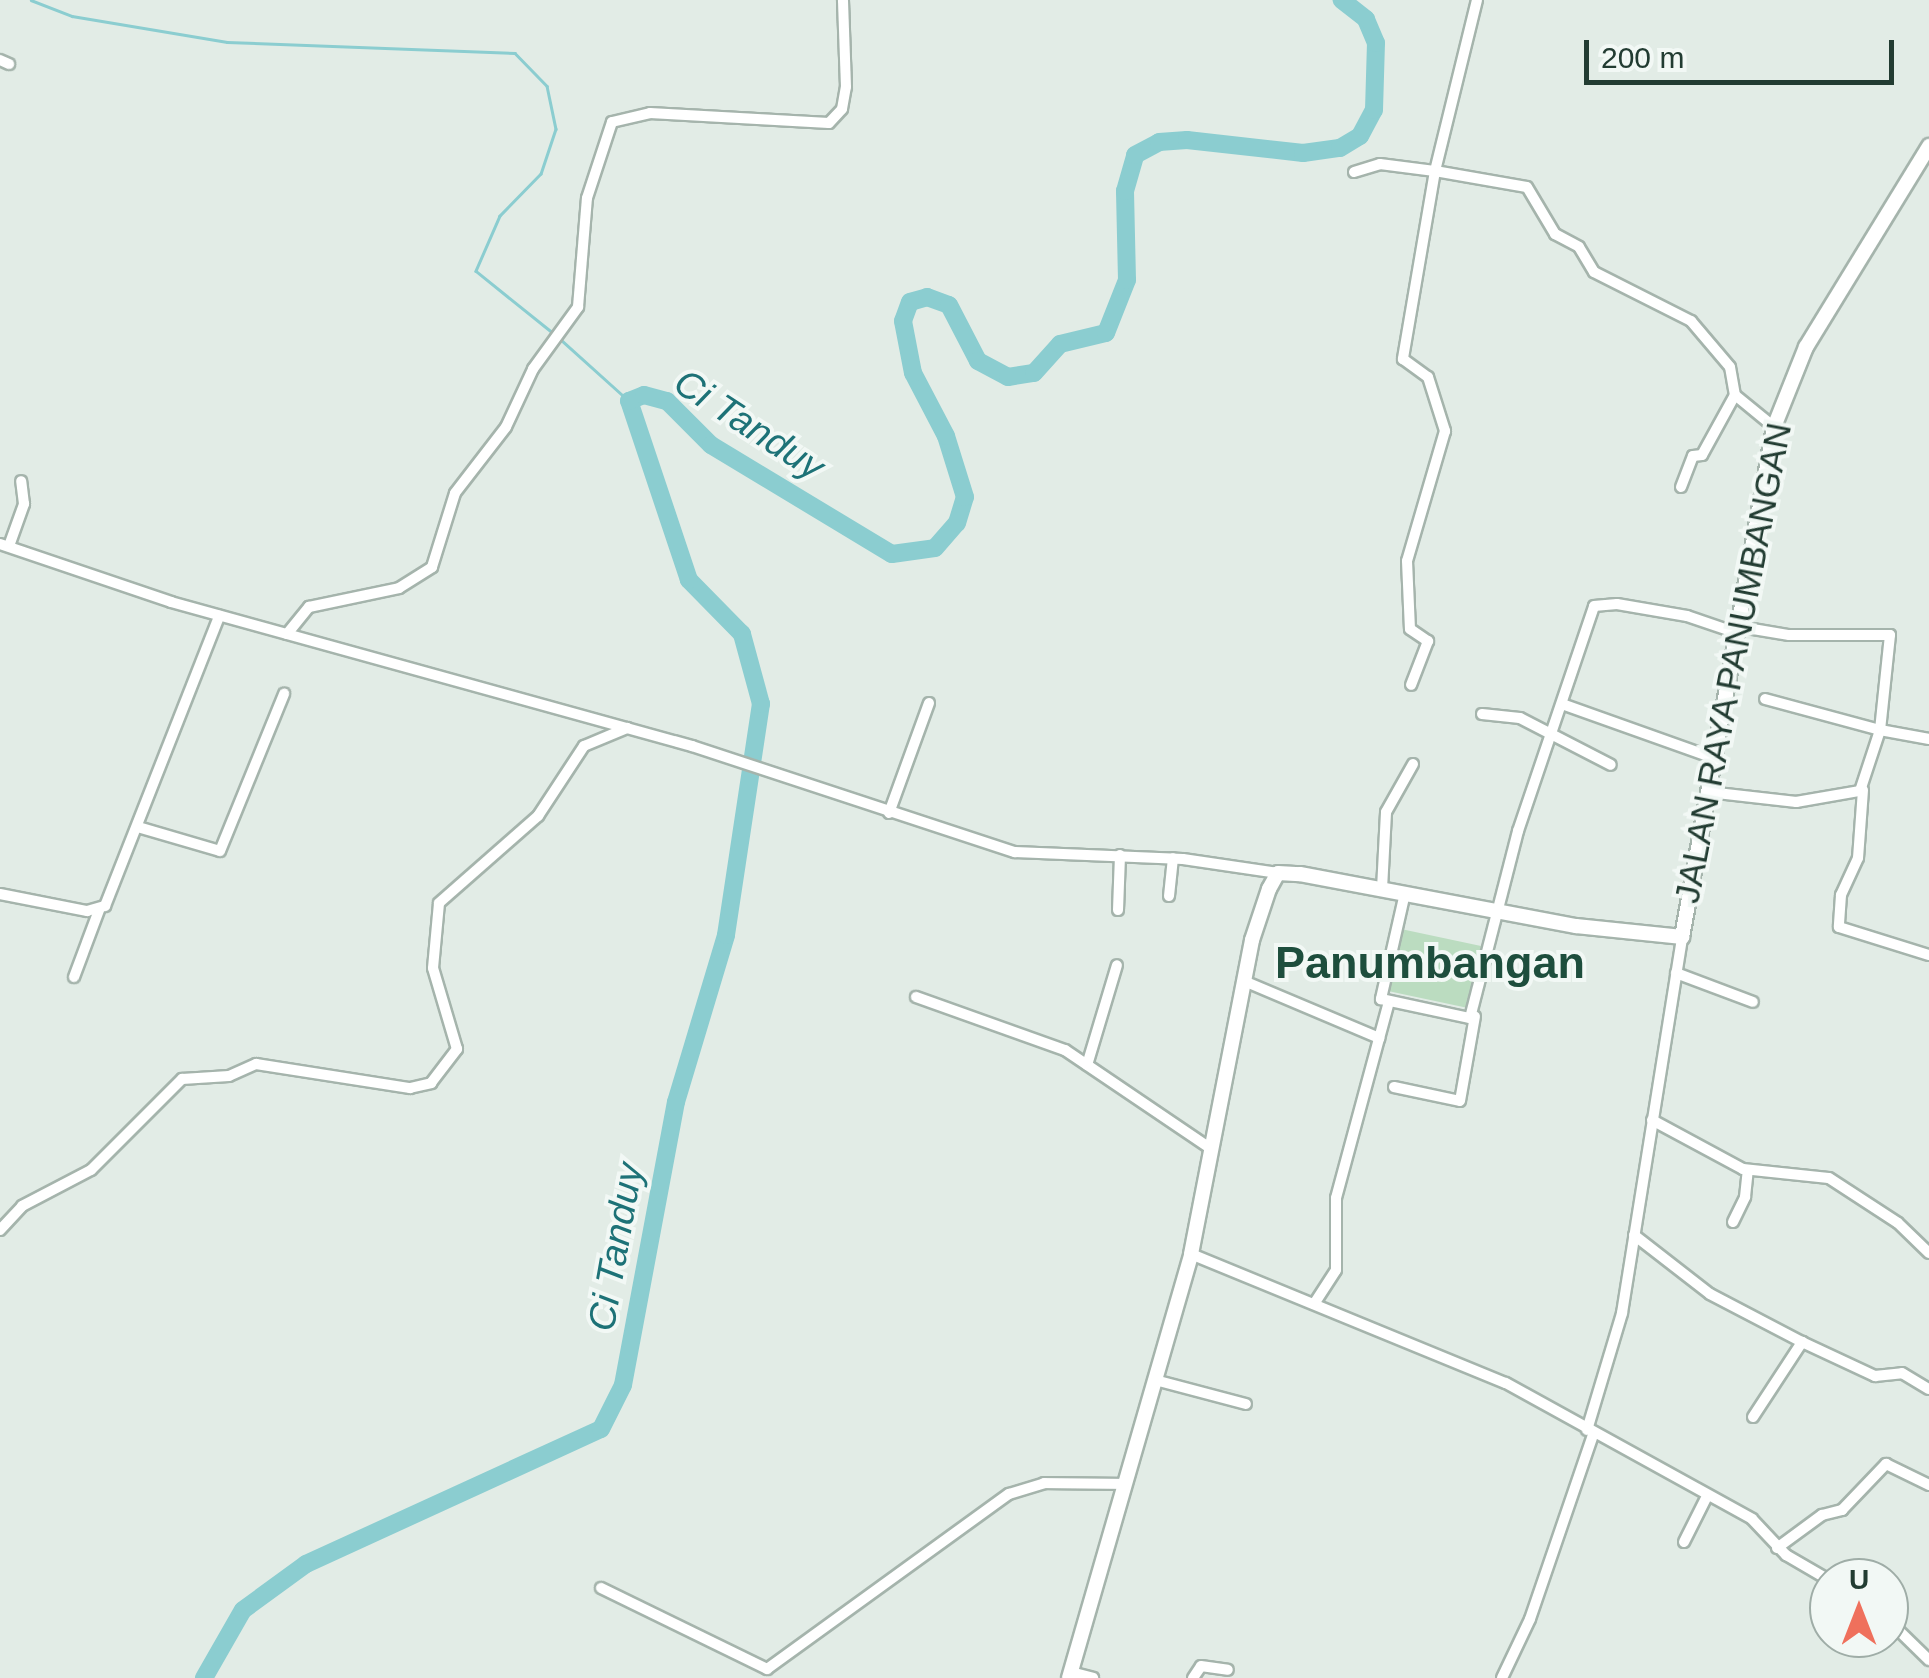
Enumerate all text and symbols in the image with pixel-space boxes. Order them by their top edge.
scale bar [1589,20,1899,82]
text: 200 m [1601,41,1684,74]
water label: Ci Tanduy [665,360,833,490]
street label: JALAN RAYA PANUMBANGAN [1666,418,1800,908]
district label: Panumbangan [1275,936,1585,990]
water label: Ci Tanduy [579,1159,653,1335]
north arrow [1809,1558,1909,1658]
text: U [1849,1564,1869,1595]

